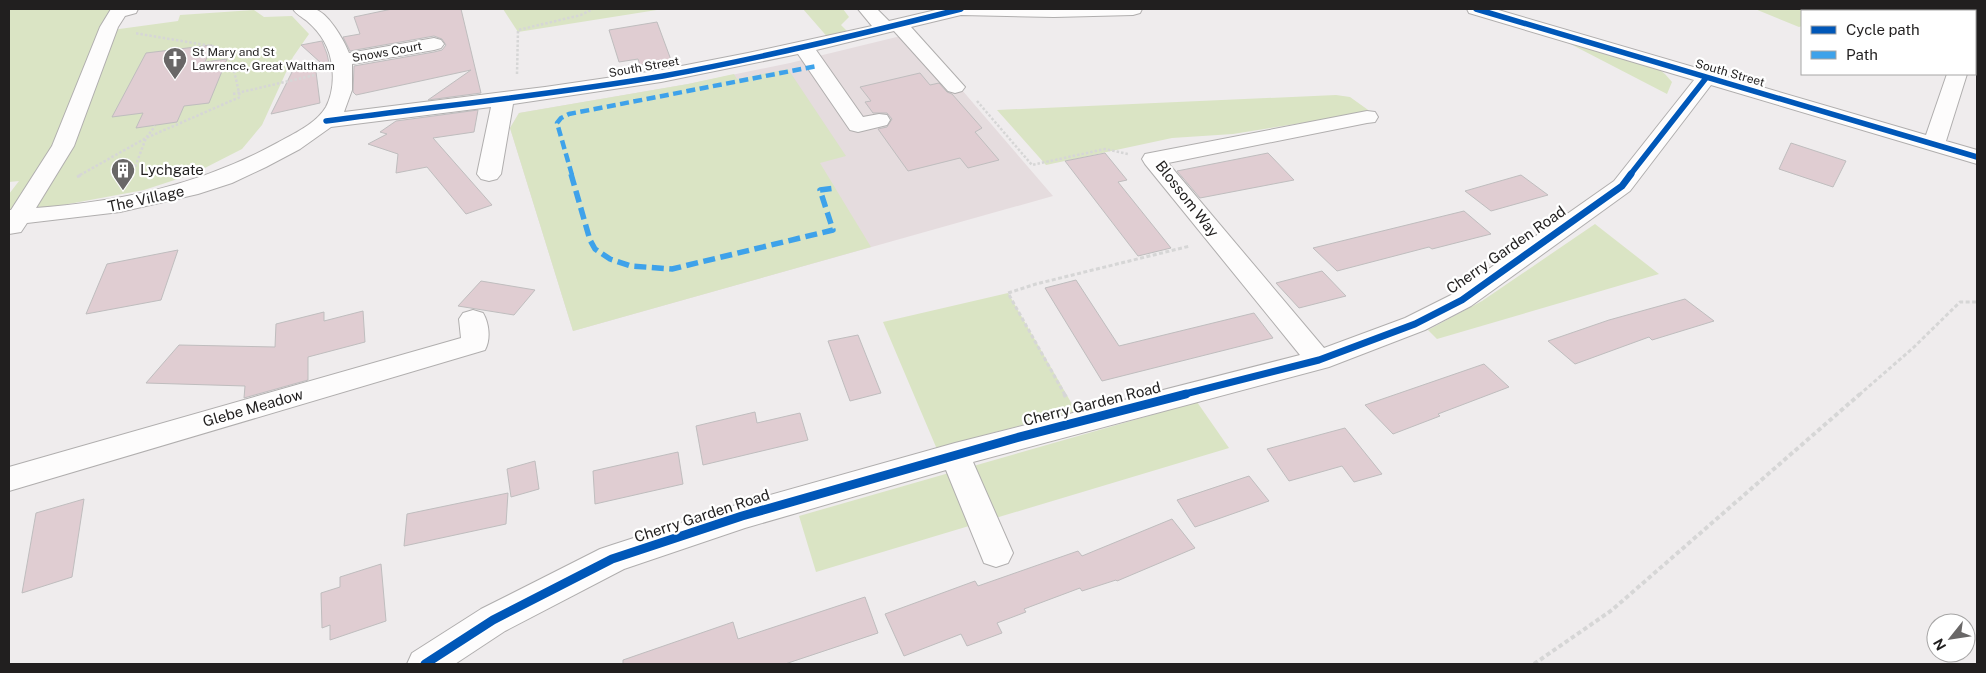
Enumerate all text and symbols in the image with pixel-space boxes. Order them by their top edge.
legend [1801,10,1976,75]
text: Cycle path [1846,21,1920,38]
street label: Snows Court [351,39,424,65]
place label: St Mary and St Lawrence, Great Waltham [192,45,335,73]
church icon: St Mary and St Lawrence, Great Waltham [162,46,188,80]
text: Path [1846,46,1878,63]
street label: South Street [608,54,681,80]
street label: South Street [1694,56,1767,90]
building icon: Lychgate [110,157,136,191]
street label: Blossom Way [1152,157,1223,240]
place label: Lychgate [140,161,204,178]
street label: The Village [106,182,186,215]
street label: Cherry Garden Road [1443,202,1568,297]
street label: Cherry Garden Road [1021,378,1163,429]
street label: Glebe Meadow [201,385,305,430]
street label: Cherry Garden Road [632,486,772,545]
north arrow [1926,613,1976,663]
text: N [1930,636,1949,653]

